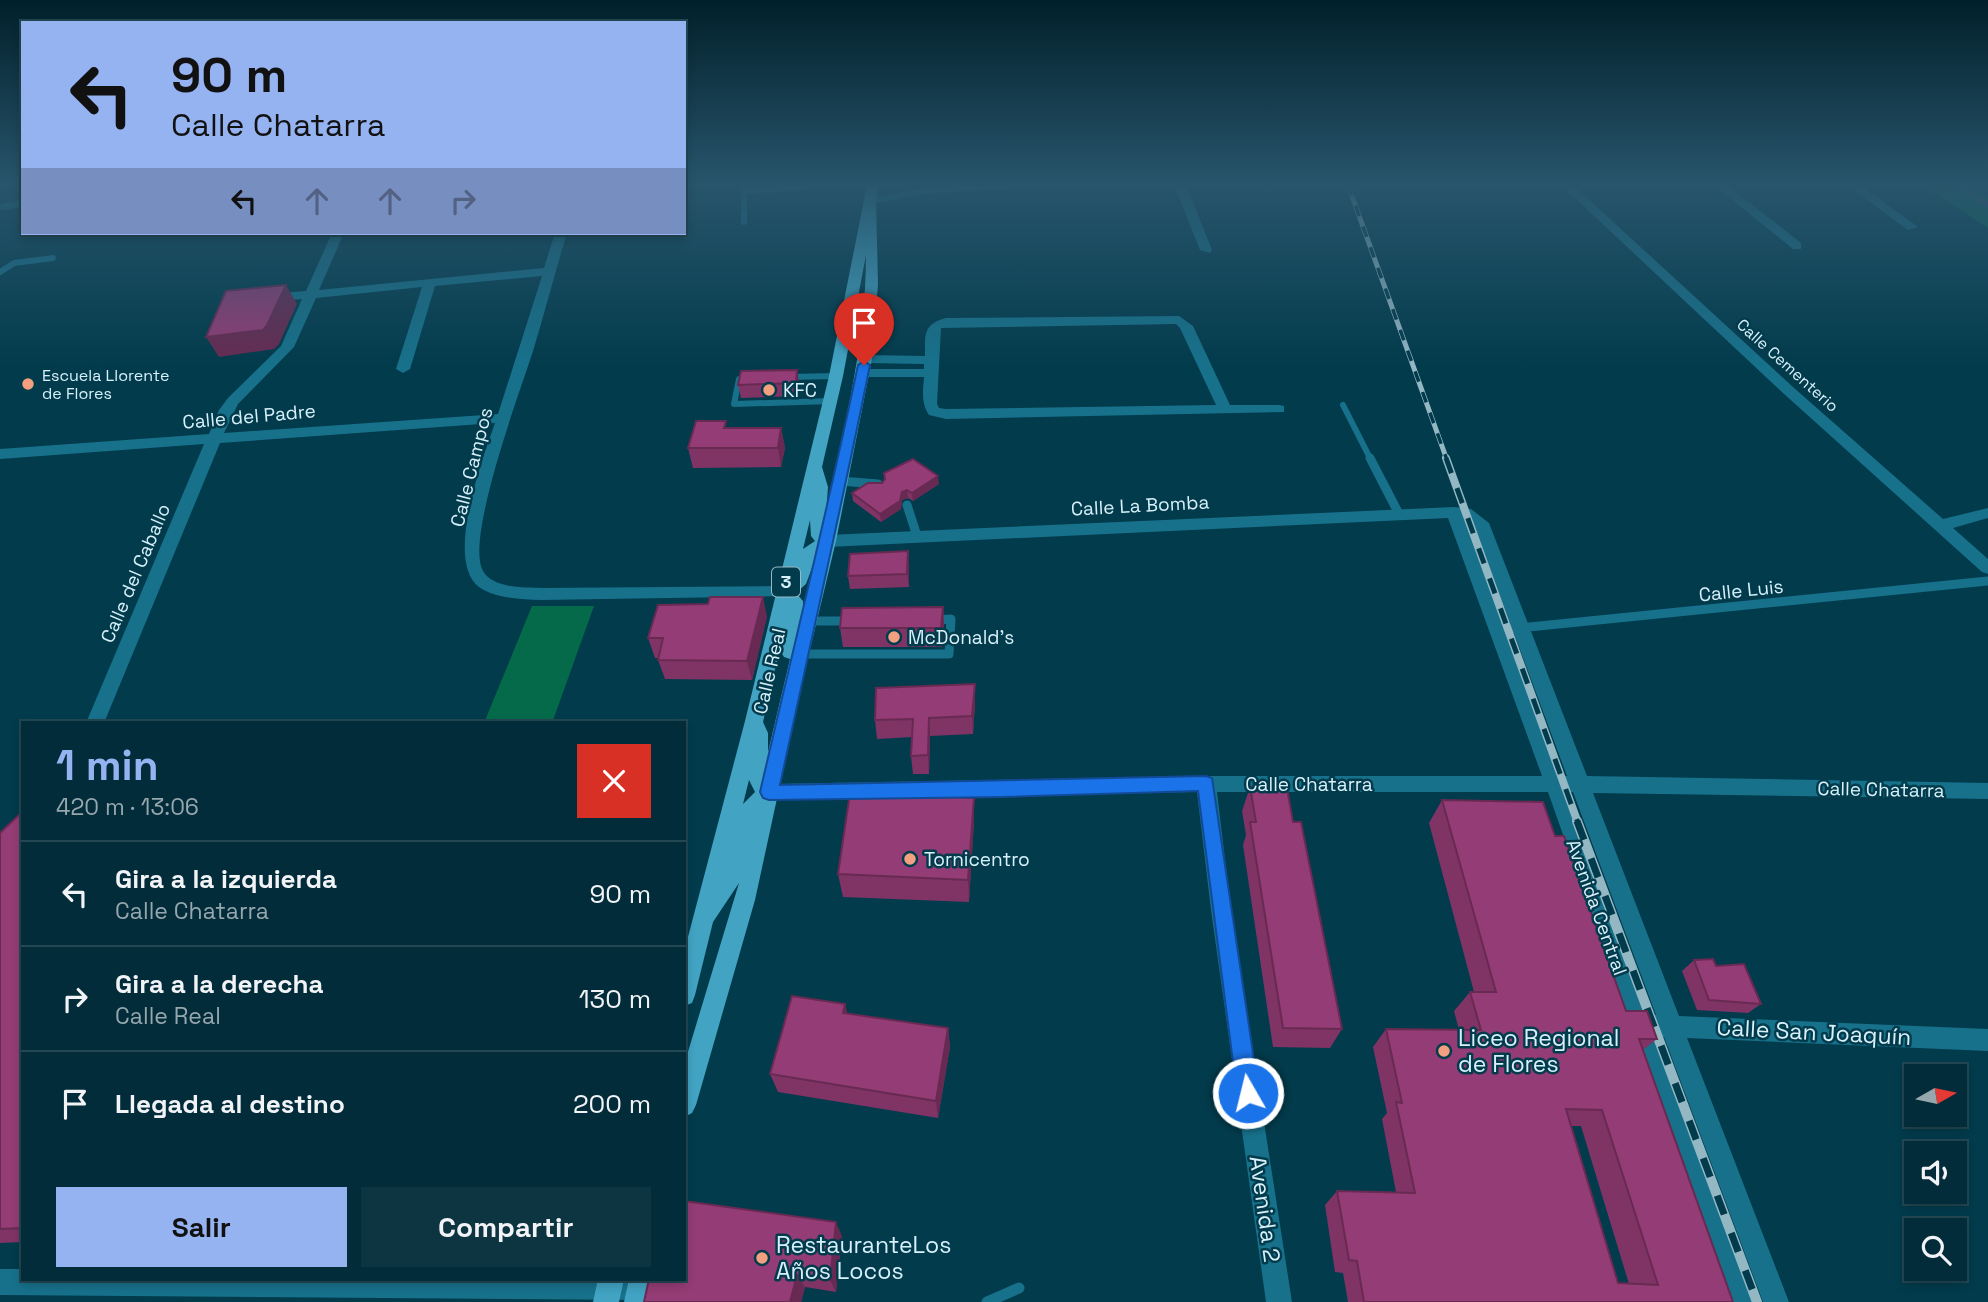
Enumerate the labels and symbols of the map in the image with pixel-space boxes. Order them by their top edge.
pin [834,293,894,365]
street label: Calle Cementerio [1732,314,1843,417]
place label: Escuela Llorente de Flores [42,365,169,404]
marker: Escuela Llorente de Flores [20,376,36,392]
place label: KFC [783,378,817,403]
marker: KFC [761,382,777,398]
street label: Calle del Padre [181,398,317,435]
street label: Calle Campos [445,405,498,529]
street label: Calle La Bomba [1070,489,1210,522]
street label: Calle del Caballo [95,500,176,647]
road number: 3 [772,568,800,596]
street label: Calle Luis [1697,574,1785,607]
place label: McDonald's [908,625,1014,650]
street label: Calle Real [747,626,791,716]
marker: McDonald's [886,629,902,645]
street label: Calle Chatarra [1245,772,1373,797]
street label: Calle Chatarra [1817,776,1945,803]
street label: Avenida Central [1560,836,1633,979]
place label: Tornicentro [924,847,1030,872]
marker: Tornicentro [902,851,918,867]
street label: Calle San Joaquín [1716,1012,1912,1052]
place label: Liceo Regional de Flores [1458,1023,1619,1079]
marker: Liceo Regional de Flores [1436,1043,1452,1059]
position arrow [1211,1056,1285,1130]
north arrow [1904,1064,1967,1127]
street label: Avenida 2 [1243,1154,1287,1264]
place label: RestauranteLos Años Locos [776,1230,951,1286]
marker: RestauranteLos Años Locos [754,1250,770,1266]

